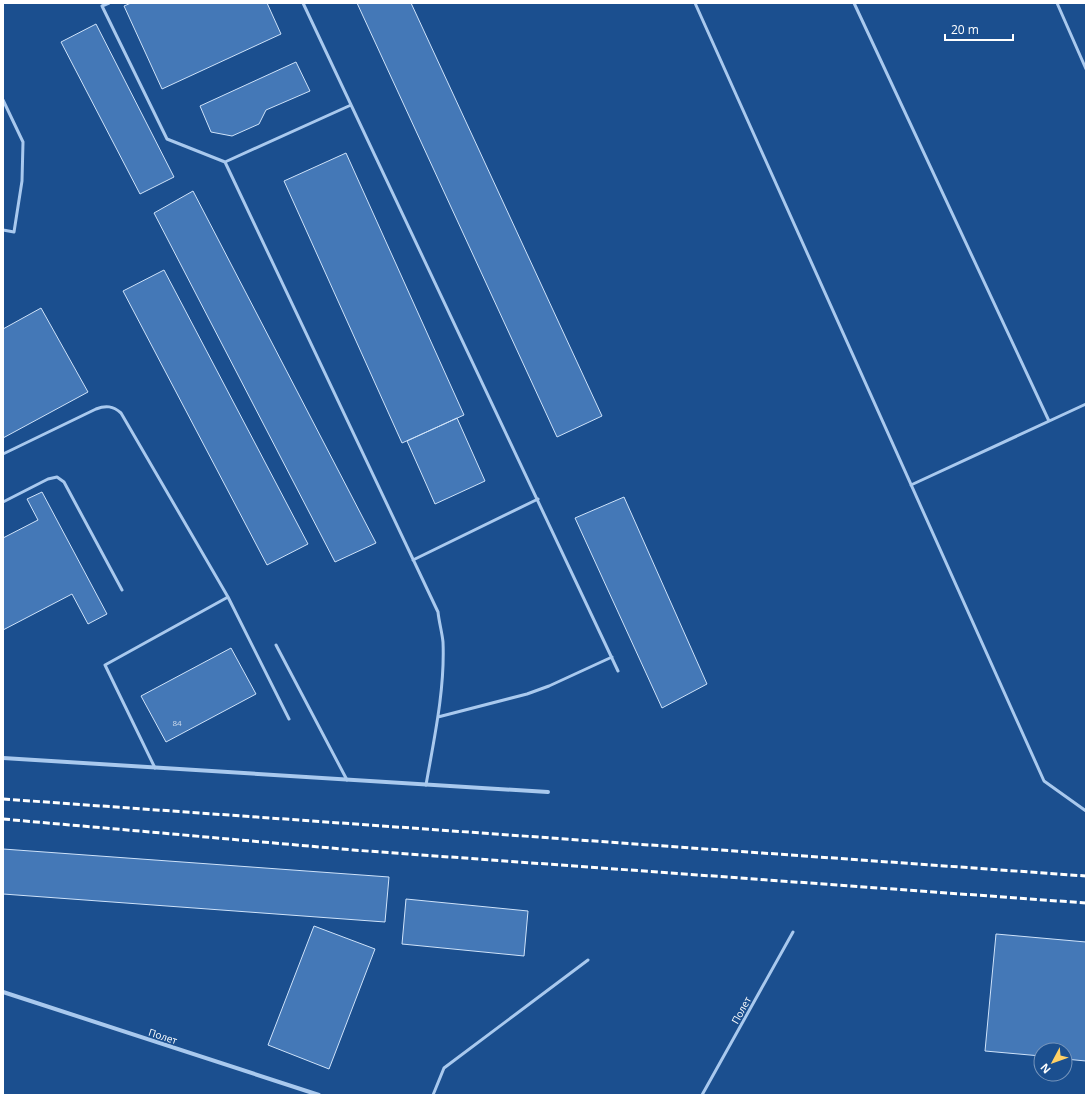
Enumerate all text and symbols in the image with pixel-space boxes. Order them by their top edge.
scale bar [945,16,1013,42]
text: 20 m [951,21,979,38]
house number: 84 [172,717,182,728]
street label: Полет [728,994,754,1026]
street label: Полет [147,1025,179,1047]
north arrow [1033,1042,1073,1082]
text: N [1036,1061,1054,1077]

